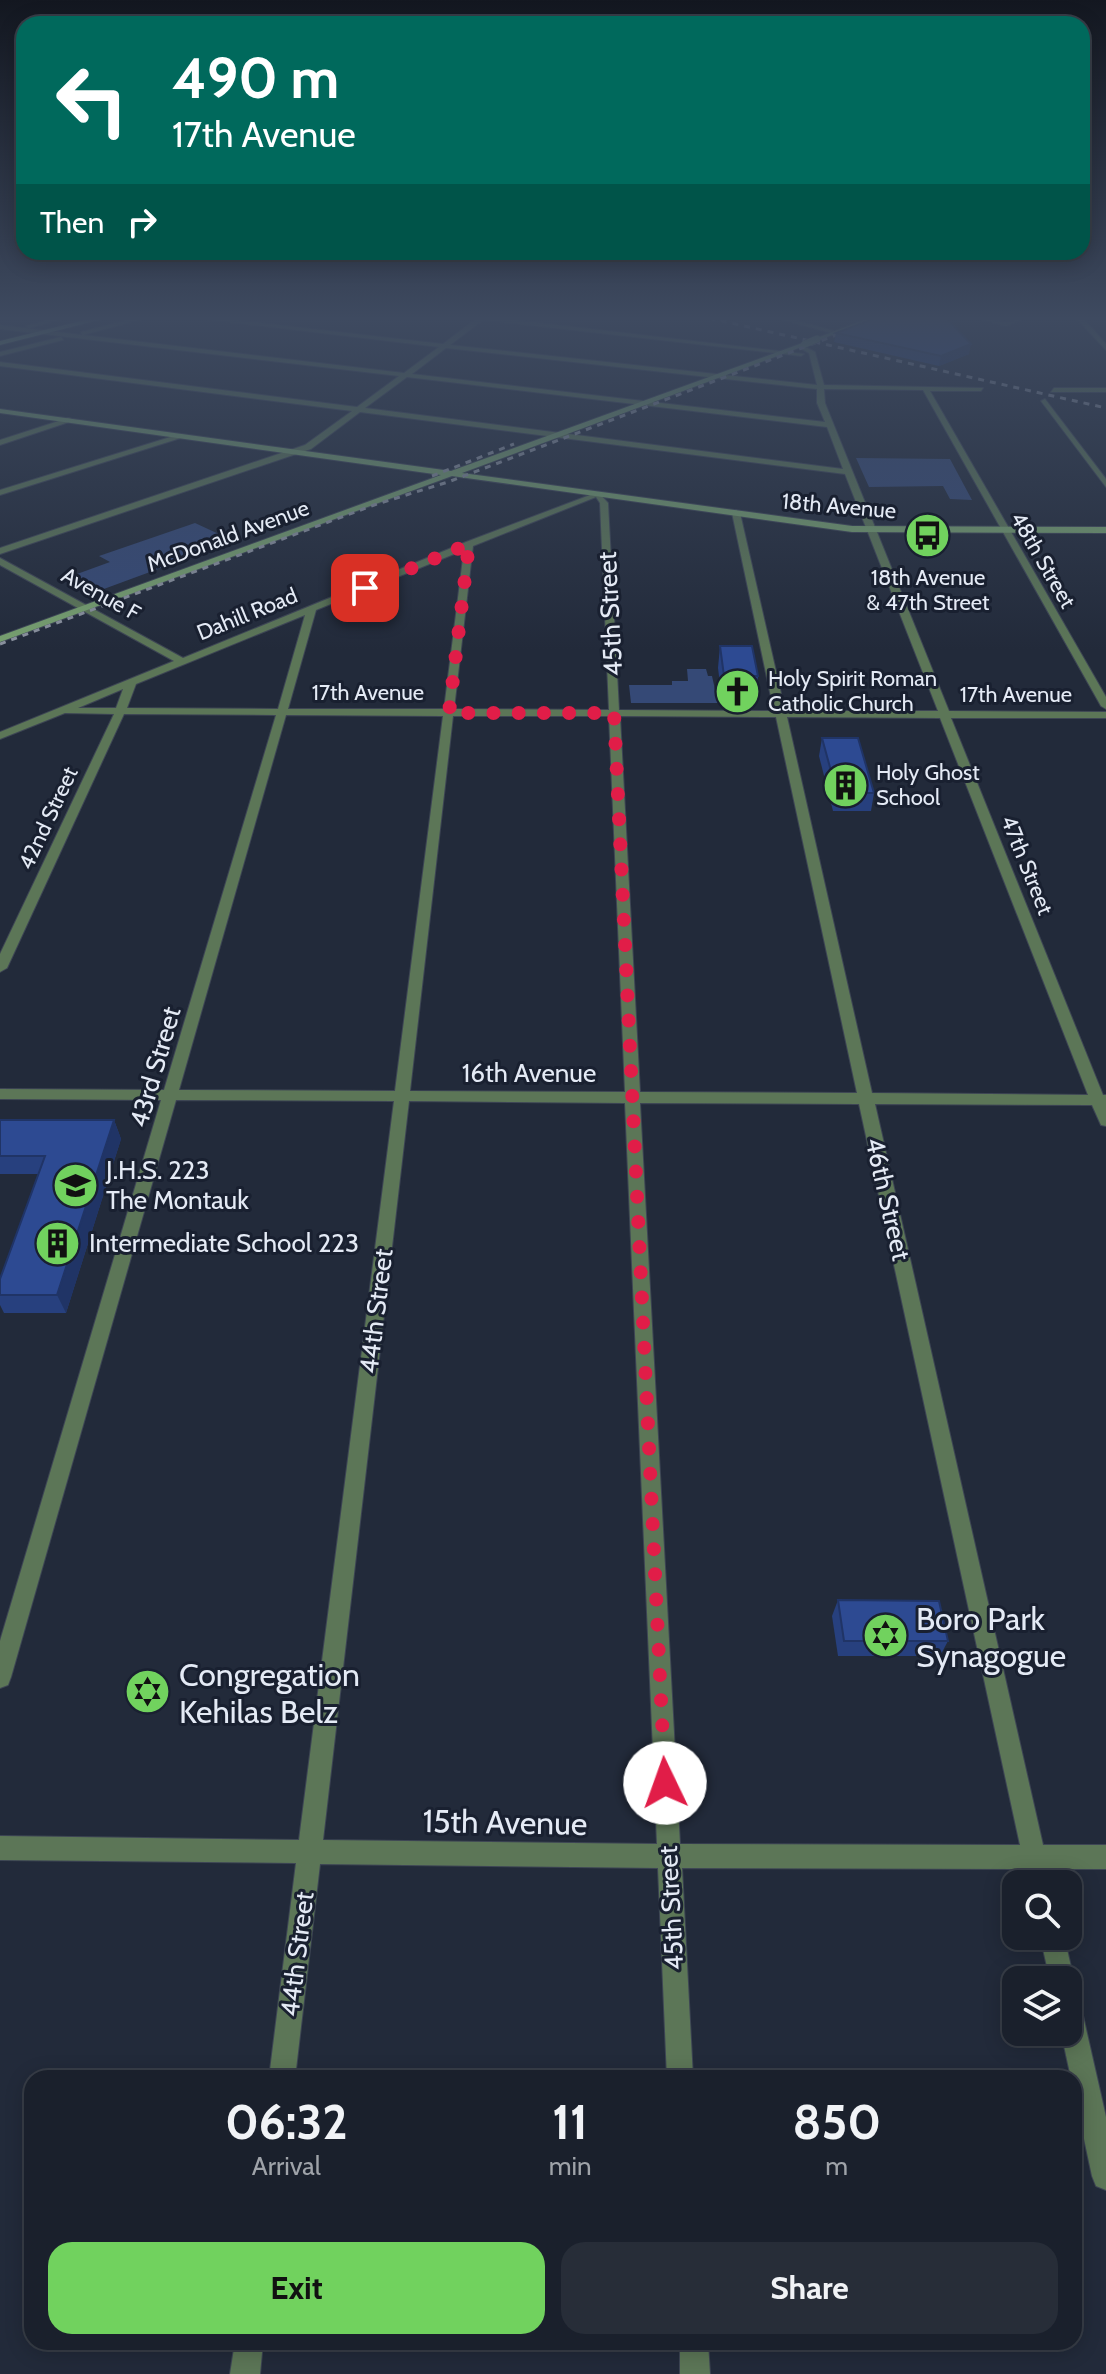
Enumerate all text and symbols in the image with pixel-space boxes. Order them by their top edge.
text: 490 m [172,44,339,112]
icon: left [40,48,144,152]
text: 17th Avenue [172,112,356,156]
icon: right [120,200,164,244]
text: Then [40,204,104,241]
street label: 18th Avenue [781,488,897,524]
street label: McDonald Avenue [143,494,313,578]
street label: 48th Street [1005,507,1082,614]
bus stop icon: 18th Avenue & 47th Street [904,512,952,560]
street label: 45th Street [591,551,629,677]
pin [331,554,399,622]
street label: Avenue F [57,561,146,627]
place label: 18th Avenue & 47th Street [866,564,990,616]
icon: arrive [343,566,387,610]
street label: Dahill Road [193,582,301,646]
place label: Holy Spirit Roman Catholic Church [768,665,937,717]
church icon: Holy Spirit Roman Catholic Church [713,667,761,715]
street label: 17th Avenue [312,679,424,706]
street label: 17th Avenue [960,681,1072,708]
place label: Holy Ghost School [876,759,980,811]
building icon: Holy Ghost School [821,761,869,809]
street label: 42nd Street [12,762,84,874]
street label: 47th Street [995,811,1059,919]
street label: 43rd Street [123,1003,188,1131]
street label: 16th Avenue [462,1057,596,1089]
street label: 46th Street [858,1134,918,1264]
place label: J.H.S. 223 The Montauk [105,1154,249,1216]
school or university icon: J.H.S. 223 The Montauk [51,1161,99,1209]
building icon: Intermediate School 223 [34,1219,82,1267]
place label: Intermediate School 223 [89,1227,359,1259]
street label: 44th Street [352,1246,400,1375]
place label: Boro Park Synagogue [916,1599,1066,1675]
synagogue icon: Boro Park Synagogue [861,1612,909,1660]
place label: Congregation Kehilas Belz [179,1655,360,1731]
synagogue icon: Congregation Kehilas Belz [124,1668,172,1716]
position arrow [623,1741,707,1825]
street label: 15th Avenue [422,1801,588,1843]
street label: 45th Street [652,1845,690,1971]
map controls [1002,1870,1082,2046]
button: search [1002,1870,1082,1950]
street label: 44th Street [273,1889,321,2018]
button: layers [1002,1966,1082,2046]
text: 06:32 [225,2093,348,2151]
text: 11 [552,2093,588,2151]
text: 850 [792,2093,881,2151]
text: Arrival [252,2150,321,2182]
text: min [549,2150,592,2182]
text: m [825,2150,848,2182]
button: Exit [48,2242,545,2334]
button: Share [561,2242,1058,2334]

